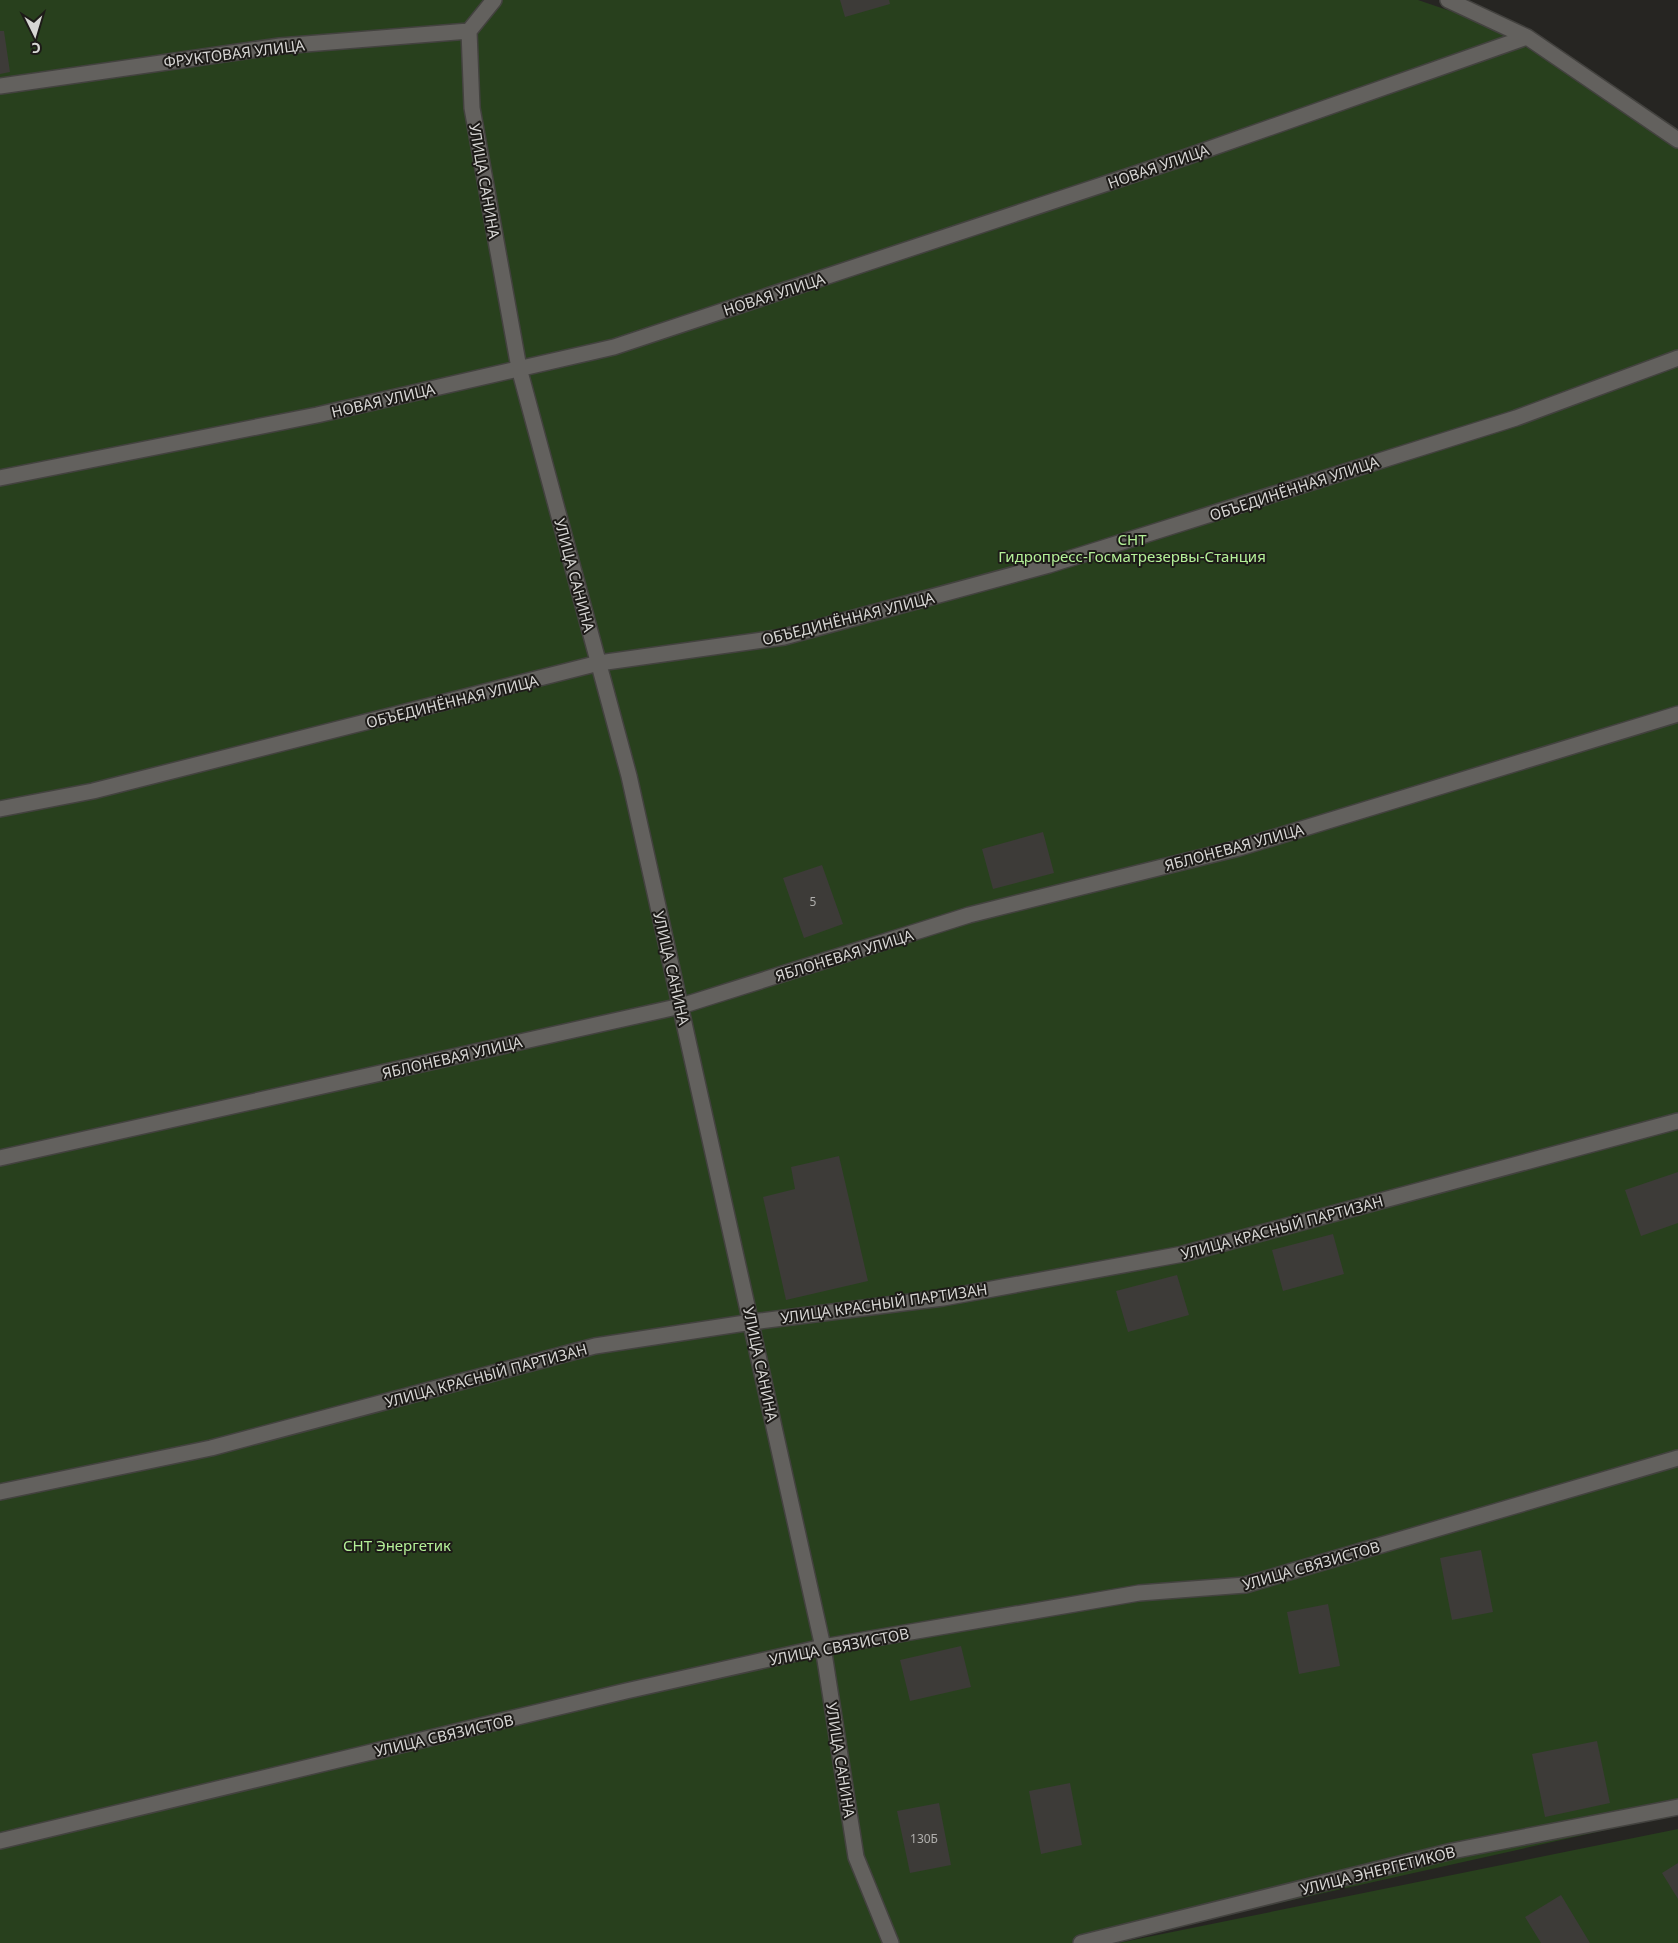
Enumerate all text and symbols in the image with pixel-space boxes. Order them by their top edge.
north arrow [10,10,60,60]
street label: ФРУКТОВАЯ УЛИЦА [162,34,306,72]
text: С [31,39,42,58]
street label: УЛИЦА САНИНА [465,122,505,241]
street label: НОВАЯ УЛИЦА [1105,139,1212,193]
street label: НОВАЯ УЛИЦА [721,268,828,320]
street label: НОВАЯ УЛИЦА [329,378,437,422]
street label: ОБЪЕДИНЁННАЯ УЛИЦА [1207,451,1382,525]
street label: УЛИЦА САНИНА [550,516,600,634]
park label: СНТ Гидропресс-Госматрезервы-Станция [998,529,1266,566]
street label: ОБЪЕДИНЁННАЯ УЛИЦА [760,587,937,649]
street label: ОБЪЕДИНЁННАЯ УЛИЦА [364,670,541,732]
street label: ЯБЛОНЕВАЯ УЛИЦА [1162,819,1306,875]
house number: 5 [810,893,817,910]
street label: УЛИЦА САНИНА [649,909,695,1027]
street label: ЯБЛОНЕВАЯ УЛИЦА [773,924,916,986]
street label: ЯБЛОНЕВАЯ УЛИЦА [380,1031,524,1083]
street label: УЛИЦА КРАСНЫЙ ПАРТИЗАН [1179,1190,1385,1264]
street label: УЛИЦА КРАСНЫЙ ПАРТИЗАН [779,1279,989,1327]
street label: УЛИЦА САНИНА [739,1305,783,1424]
street label: УЛИЦА КРАСНЫЙ ПАРТИЗАН [383,1338,589,1412]
park label: СНТ Энергетик [343,1535,451,1555]
street label: УЛИЦА СВЯЗИСТОВ [1240,1536,1382,1594]
street label: УЛИЦА СВЯЗИСТОВ [767,1623,911,1669]
street label: УЛИЦА САНИНА [822,1701,860,1820]
street label: УЛИЦА СВЯЗИСТОВ [373,1709,515,1761]
house number: 130Б [910,1830,938,1847]
street label: УЛИЦА ЭНЕРГЕТИКОВ [1299,1841,1457,1899]

